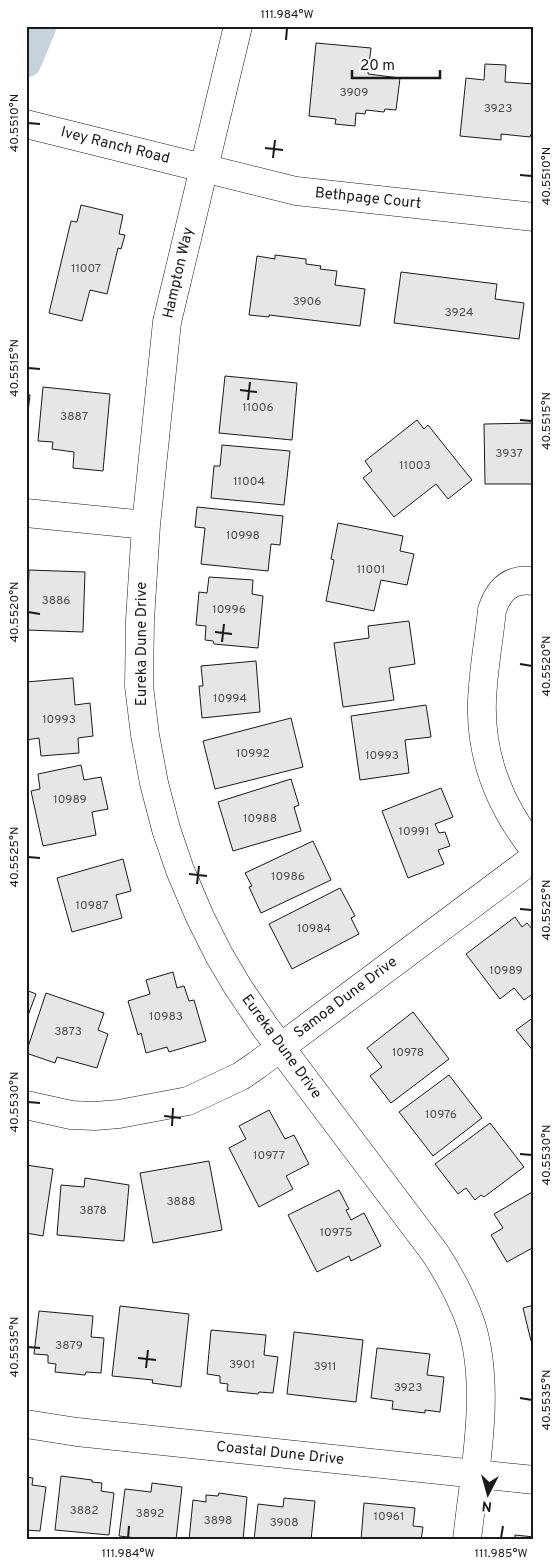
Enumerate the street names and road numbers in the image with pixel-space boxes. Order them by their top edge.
street label: Ivey Ranch Road [58,123,172,169]
street label: Bethpage Court [314,184,422,214]
street label: Hampton Way [159,226,199,320]
street label: Eureka Dune Drive [133,582,152,706]
street label: Samoa Dune Drive [291,953,401,1043]
street label: Eureka Dune Drive [237,991,325,1103]
street label: Coastal Dune Drive [215,1438,345,1470]

